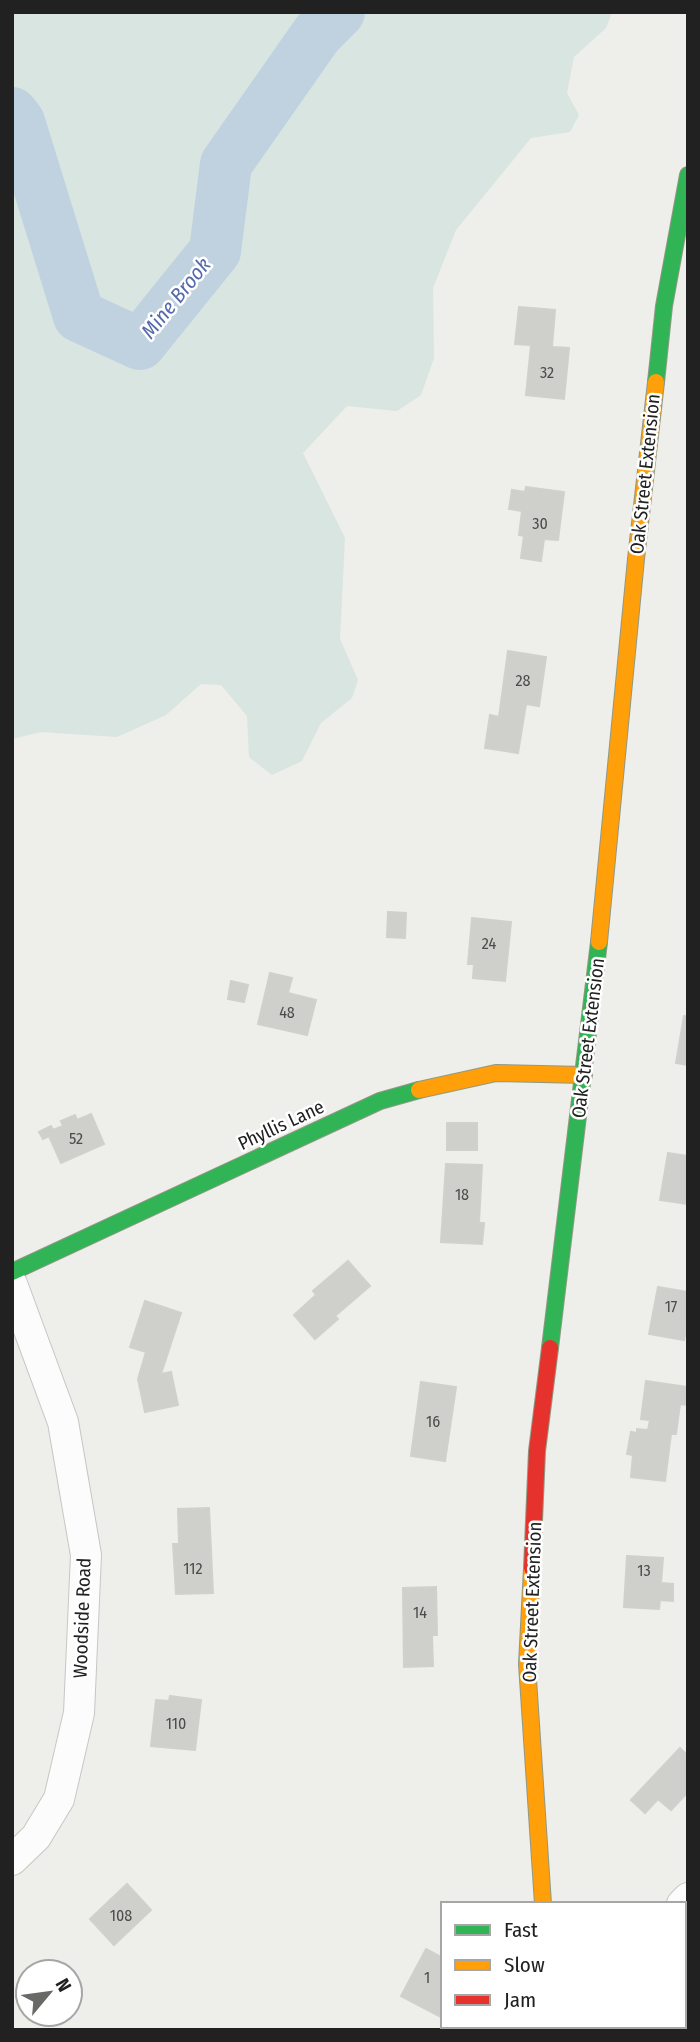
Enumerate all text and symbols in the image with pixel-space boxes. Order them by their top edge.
water label: Mine Brook [136,252,216,344]
house number: 32 [540,363,554,382]
street label: Oak Street Extension [625,393,665,555]
house number: 30 [532,514,548,533]
house number: 28 [515,671,531,690]
house number: 24 [482,934,496,953]
street label: Oak Street Extension [567,957,609,1119]
house number: 48 [279,1003,295,1022]
street label: Phyllis Lane [234,1095,328,1155]
house number: 52 [69,1129,83,1148]
house number: 18 [455,1185,469,1204]
house number: 17 [665,1297,678,1316]
house number: 16 [426,1412,440,1431]
street label: Oak Street Extension [518,1521,546,1683]
street label: Woodside Road [68,1557,96,1679]
house number: 112 [183,1559,203,1578]
house number: 13 [637,1561,651,1580]
house number: 14 [413,1603,427,1622]
house number: 110 [166,1714,186,1733]
legend [441,1902,686,2028]
house number: 108 [110,1906,132,1925]
text: Fast [504,1917,538,1943]
text: Slow [504,1952,545,1978]
north arrow [14,1958,84,2028]
house number: 1 [424,1968,430,1987]
text: N [51,1974,76,1996]
text: Jam [504,1987,536,2013]

